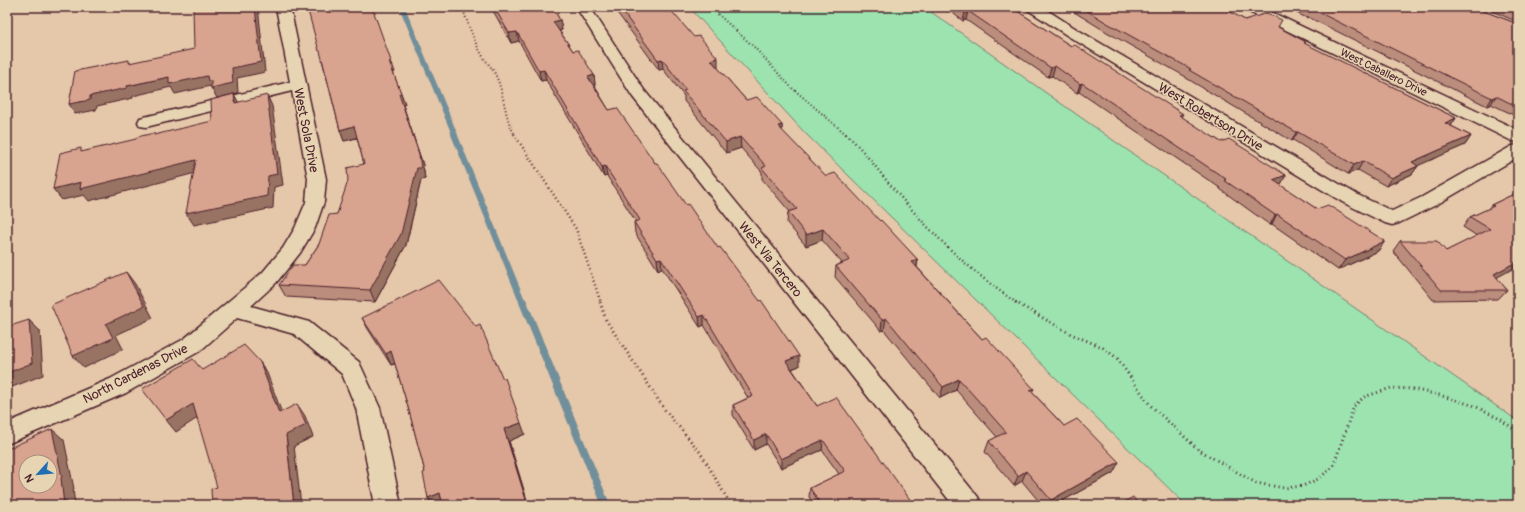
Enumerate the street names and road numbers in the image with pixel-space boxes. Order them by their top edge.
street label: West Caballero Drive [1338,46,1430,99]
street label: West Robertson Drive [1155,79,1266,155]
street label: West Sola Drive [290,87,322,174]
street label: West Via Tercero [735,219,805,301]
street label: North Cardenas Drive [80,340,191,407]

